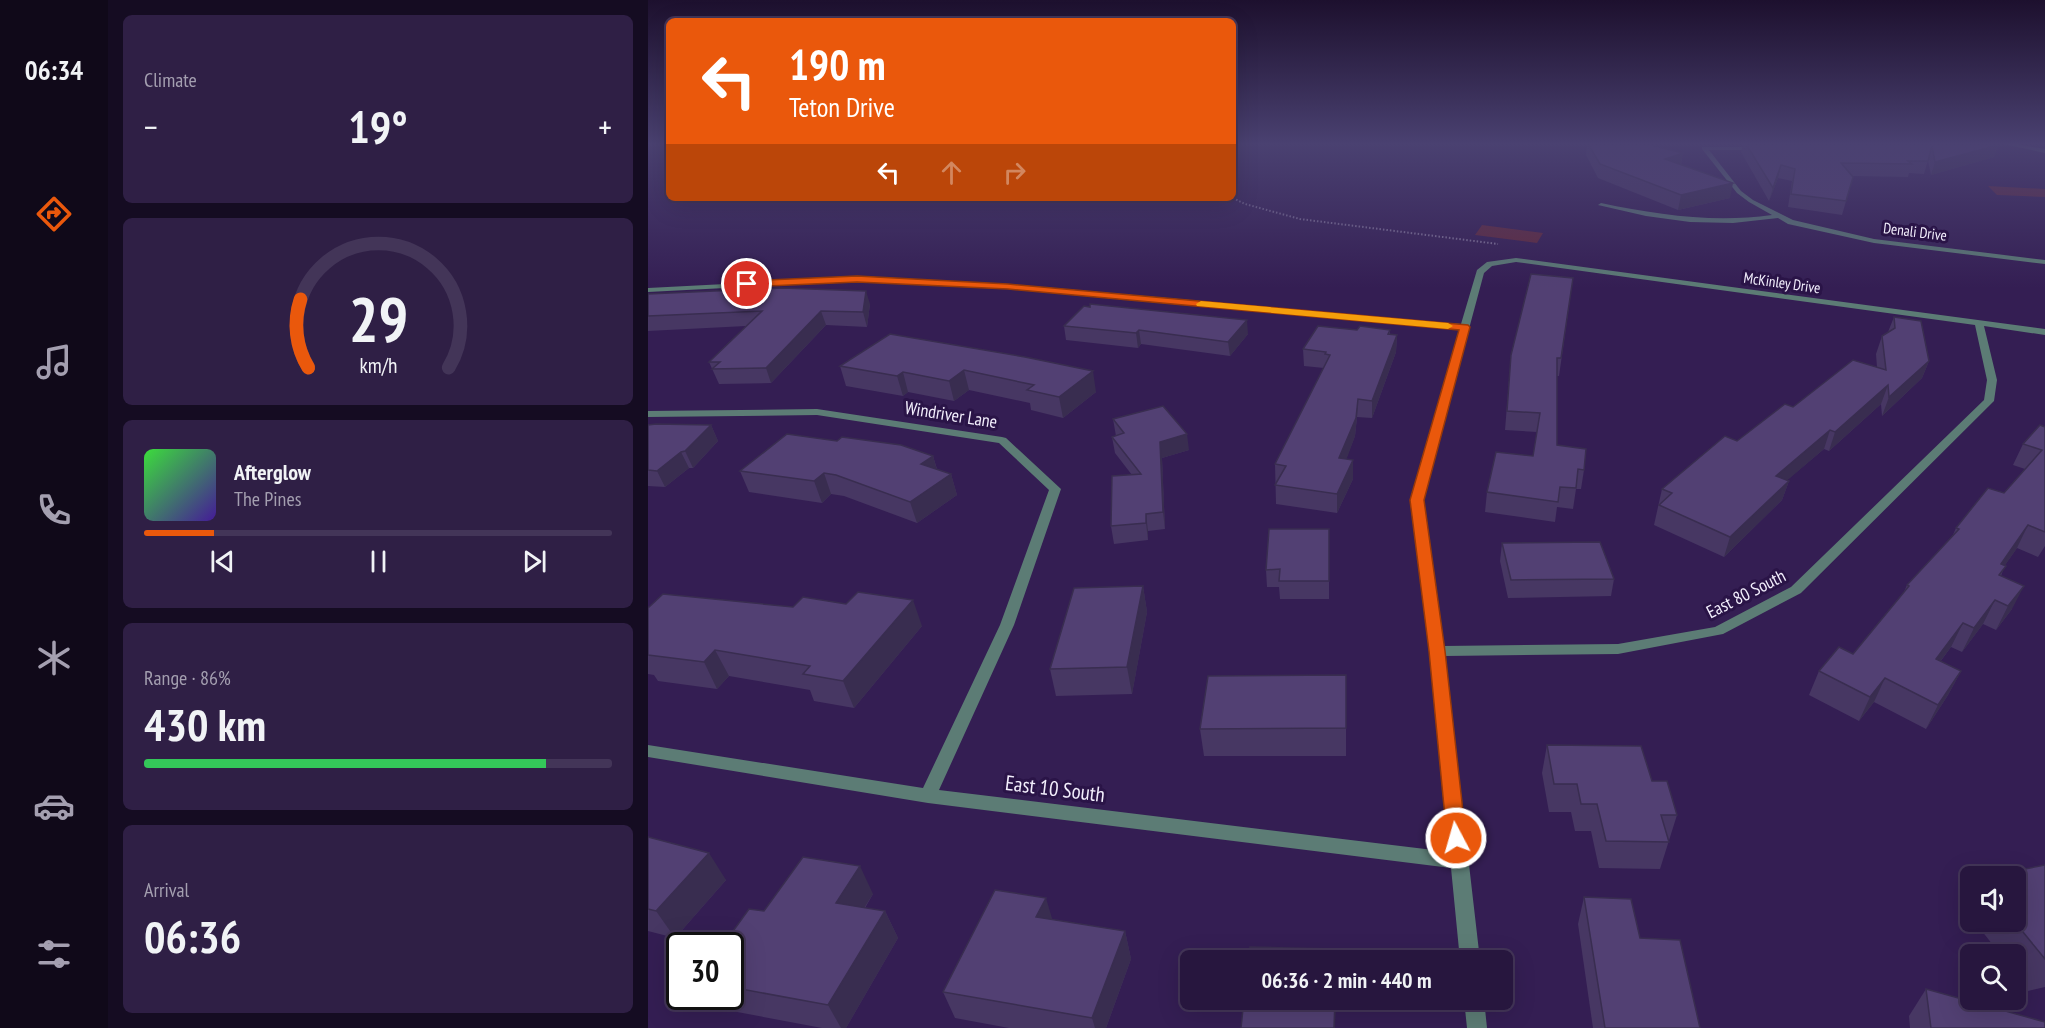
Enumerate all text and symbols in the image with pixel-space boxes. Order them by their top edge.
text: 190 m [789,37,886,92]
icon: left [690,42,768,120]
text: 06:34 [25,53,83,87]
text: Climate [144,67,197,93]
text: Teton Drive [789,90,895,124]
text: 19° [348,97,408,155]
text: − [144,105,158,148]
text: + [598,105,612,148]
icon: left [872,156,905,189]
icon: ahead [935,156,968,189]
icon: right [998,156,1031,189]
icon: directions [33,193,75,235]
street label: Denali Drive [1882,218,1948,245]
pin [721,258,772,309]
icon: arrive [730,267,763,300]
street label: McKinley Drive [1743,268,1822,297]
text: 29 [348,279,408,360]
icon: music [33,341,75,383]
text: km/h [359,352,397,380]
street label: Windriver Lane [903,396,999,433]
text: Afterglow [234,458,311,486]
text: The Pines [234,486,301,512]
icon: phone [33,489,75,531]
icon: previous [206,545,239,578]
icon: pause [362,545,395,578]
icon: next [518,545,551,578]
street label: East 80 South [1702,564,1789,623]
icon: climate [33,637,75,679]
text: Range · 86% [144,665,231,691]
text: 430 km [144,695,266,753]
street label: East 10 South [1004,769,1106,808]
icon: car [33,785,75,827]
position arrow [1424,806,1488,870]
map controls [1960,866,2026,1010]
button: sound [1960,866,2026,932]
text: Arrival [144,877,189,903]
text: 06:36 [144,907,241,965]
speed limit sign: 30 [666,932,744,1010]
icon: filters [33,933,75,975]
button: search [1960,944,2026,1010]
text: 06:36 · 2 min · 440 m [1261,966,1432,994]

